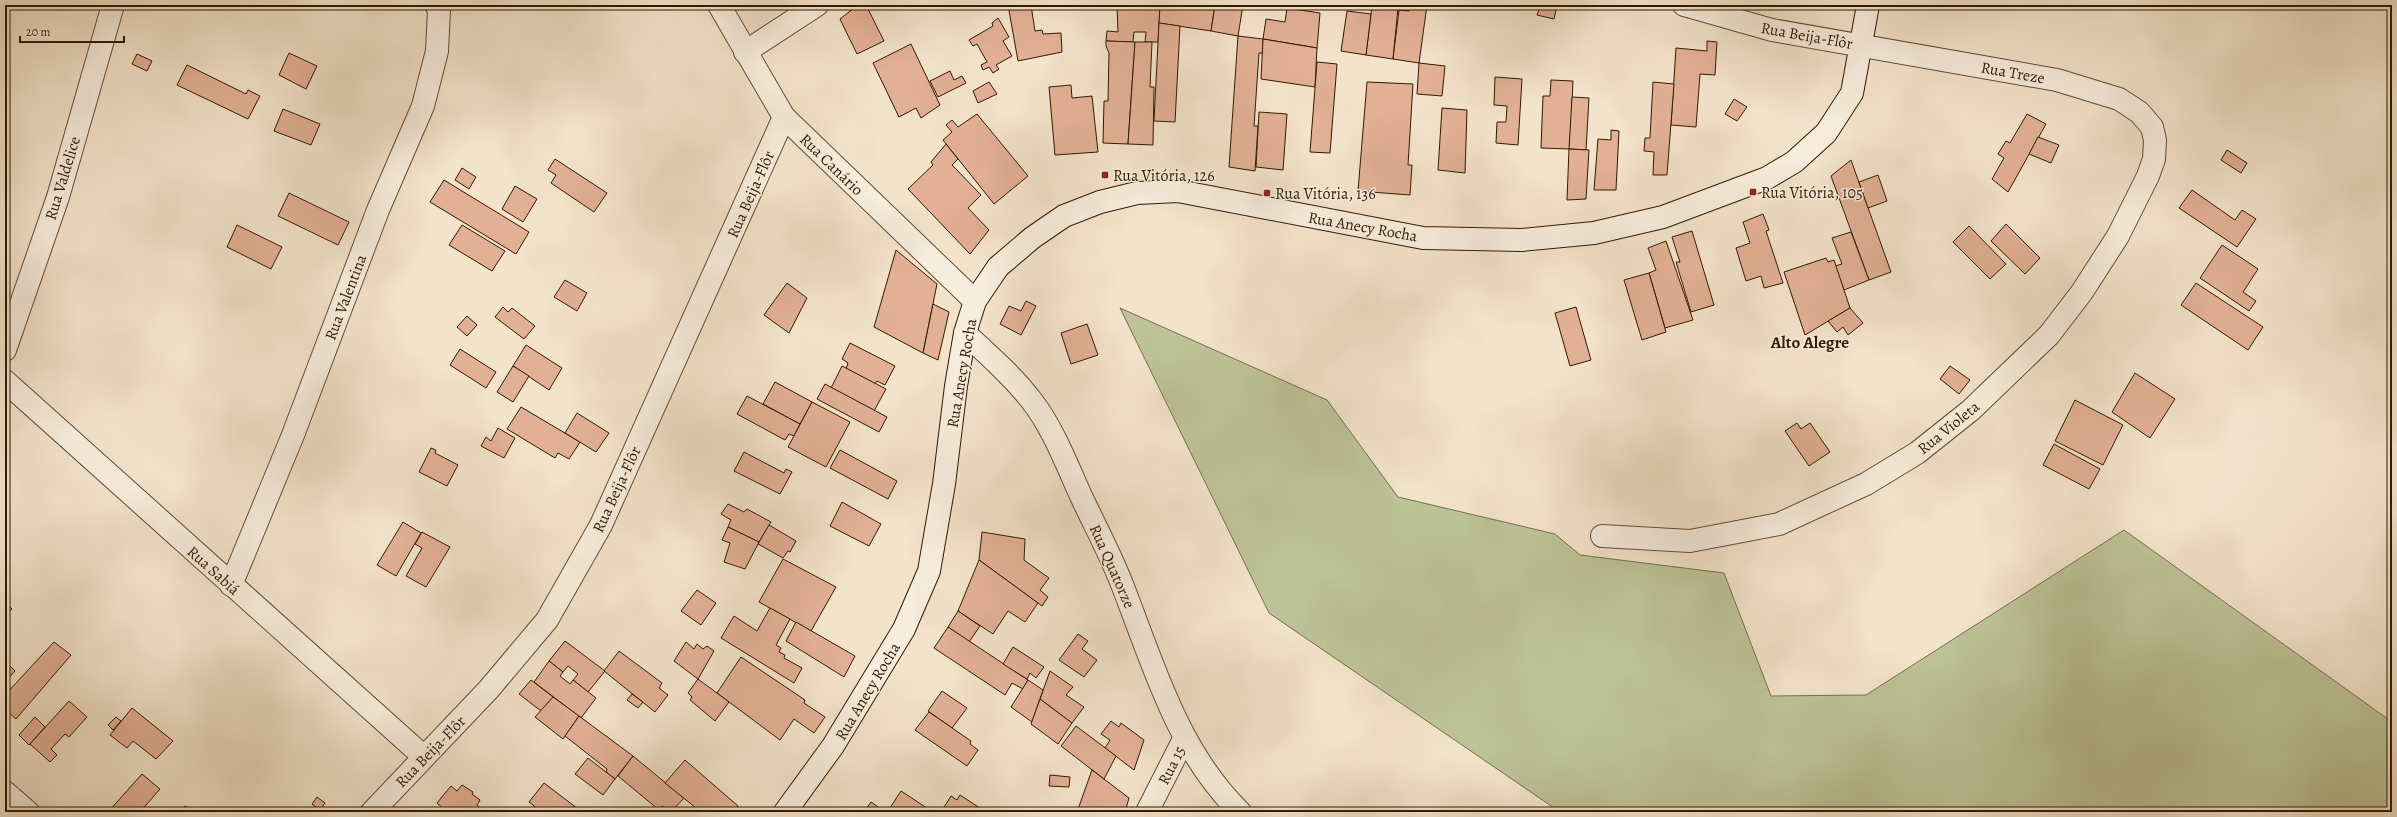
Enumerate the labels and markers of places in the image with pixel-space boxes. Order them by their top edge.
place label: Rua Vitória, 126 [1113,165,1215,187]
marker: Rua Vitória, 126 [1100,170,1110,180]
place label: Rua Vitória, 105 [1761,182,1863,204]
place label: Rua Vitória, 136 [1275,183,1376,205]
marker: Rua Vitória, 105 [1748,187,1758,197]
marker: Rua Vitória, 136 [1262,188,1272,198]

